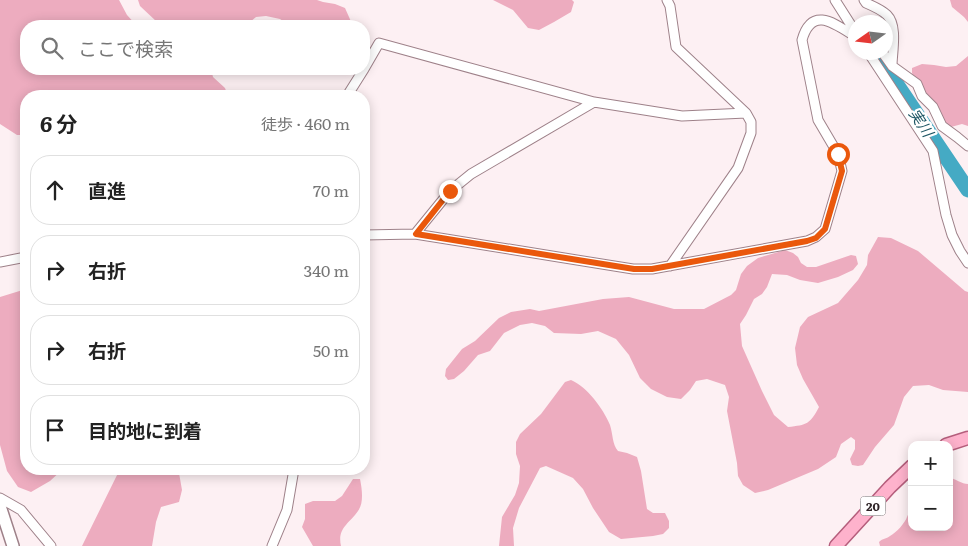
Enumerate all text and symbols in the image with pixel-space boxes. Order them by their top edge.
north arrow [848,15,893,60]
search box [20,20,370,75]
icon: search [38,34,66,62]
text: ここで検索 [78,34,173,62]
water label: 実川 [904,103,941,143]
text: 6 分 [40,107,77,138]
text: 徒歩 · 460 m [261,111,350,135]
route start [827,143,850,166]
icon: ahead [41,176,69,204]
text: 直進 [88,176,126,204]
text: 70 m [313,178,349,202]
route end [439,180,462,203]
icon: right [41,256,69,284]
text: 右折 [88,256,126,284]
text: 340 m [304,258,349,282]
icon: right [41,336,69,364]
text: 右折 [88,336,126,364]
text: 50 m [313,338,349,362]
icon: arrive [41,416,69,444]
text: 目的地に到着 [88,416,202,444]
map controls [908,441,953,531]
button: + [908,441,953,486]
button: − [908,486,953,531]
road number: 20 [860,496,886,516]

